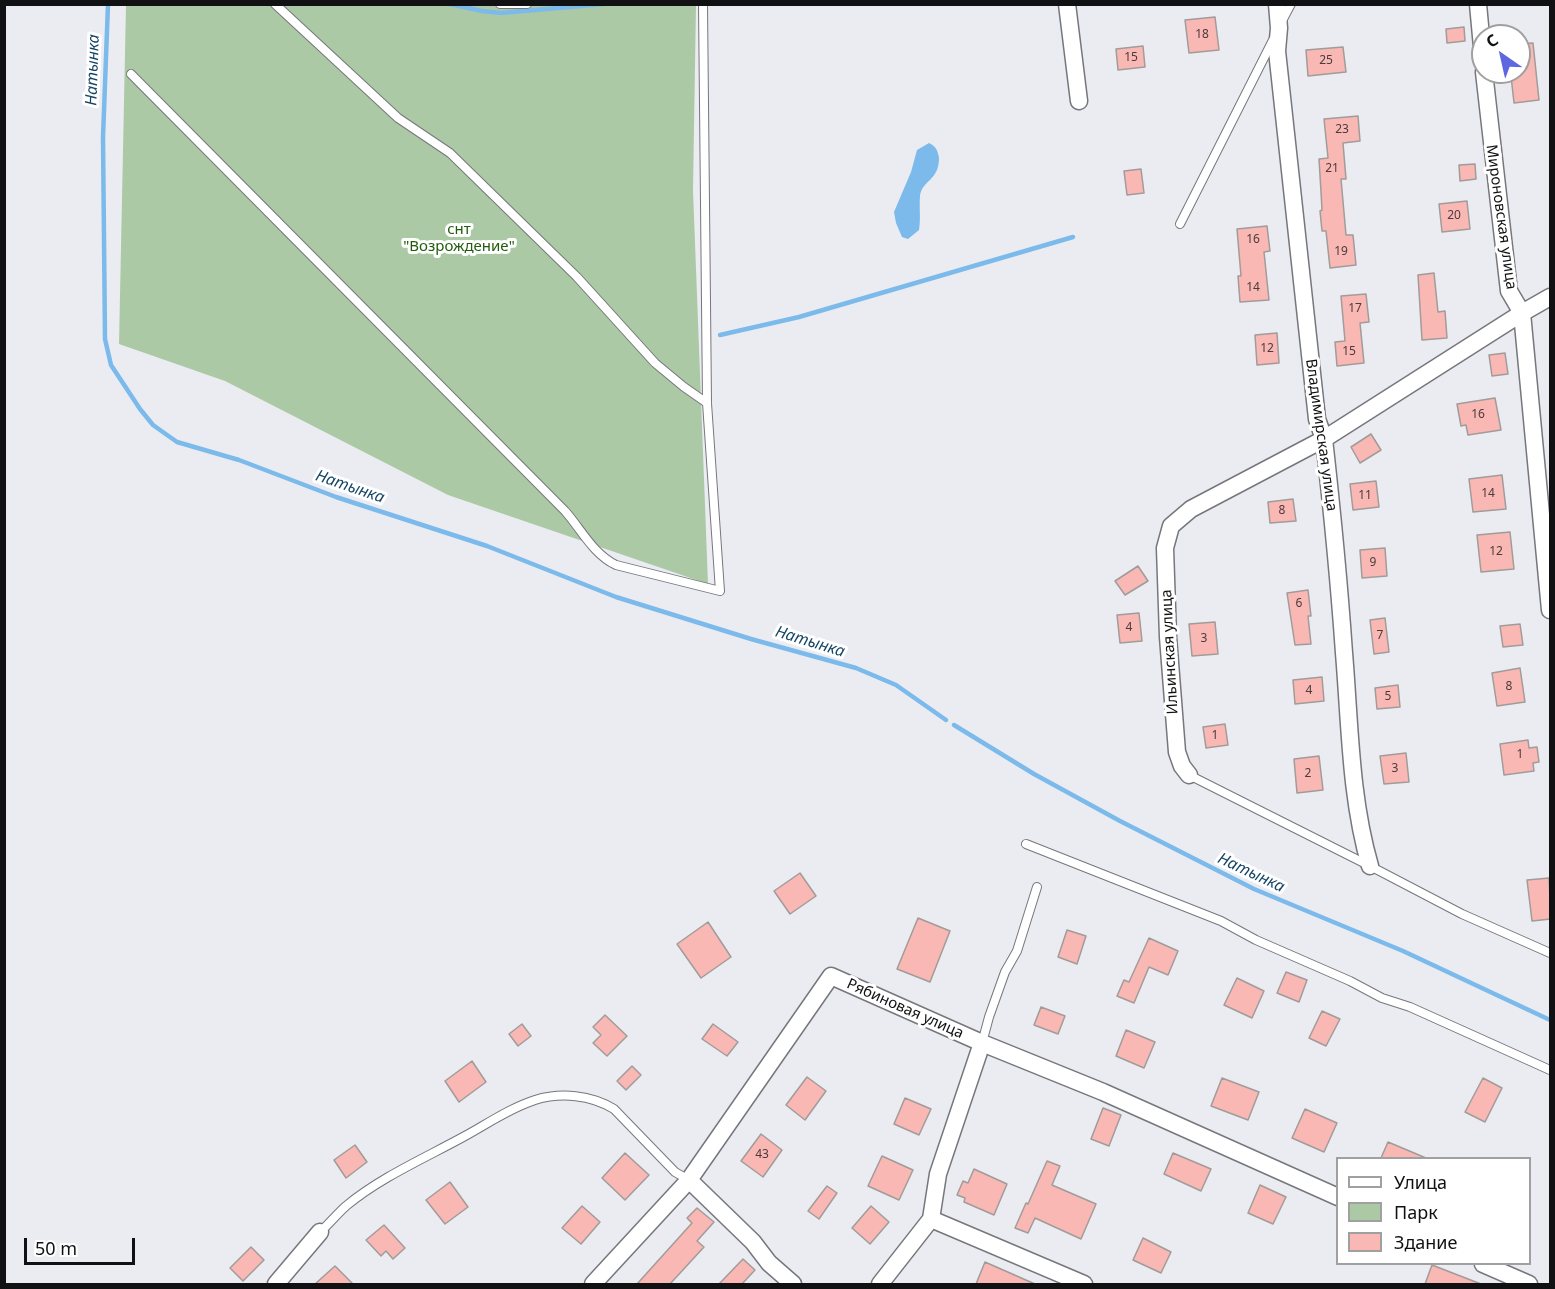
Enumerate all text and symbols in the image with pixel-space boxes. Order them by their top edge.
north arrow [1471,24,1531,84]
house number: 18 [1195,28,1209,42]
text: С [1482,29,1502,53]
water label: Натынка [82,34,104,106]
house number: 15 [1124,51,1138,65]
house number: 25 [1319,54,1333,68]
house number: 23 [1335,123,1349,137]
street label: Мироновская улица [1482,143,1520,291]
house number: 21 [1325,162,1339,176]
house number: 20 [1447,209,1461,223]
park label: снт "Возрождение" [403,221,515,256]
house number: 16 [1246,233,1260,247]
house number: 19 [1334,245,1348,259]
house number: 14 [1246,281,1260,295]
house number: 17 [1348,302,1362,316]
house number: 12 [1260,342,1274,356]
house number: 15 [1342,345,1356,359]
street label: Владимирская улица [1301,358,1341,512]
house number: 16 [1471,408,1485,422]
water label: Натынка [313,466,387,508]
house number: 14 [1481,487,1495,501]
house number: 11 [1358,489,1372,503]
house number: 8 [1279,504,1285,518]
house number: 12 [1489,545,1503,559]
house number: 9 [1370,556,1376,570]
street label: Ильинская улица [1158,589,1182,715]
house number: 6 [1296,597,1302,611]
house number: 4 [1126,621,1132,635]
water label: Натынка [773,622,847,662]
house number: 7 [1377,629,1383,643]
house number: 3 [1201,632,1207,646]
house number: 8 [1506,680,1512,694]
house number: 4 [1306,684,1312,698]
house number: 5 [1385,690,1391,704]
house number: 1 [1212,729,1218,743]
house number: 1 [1517,748,1523,762]
house number: 3 [1392,762,1398,776]
house number: 2 [1305,767,1311,781]
water label: Натынка [1215,849,1287,897]
street label: Рябиновая улица [844,975,966,1043]
house number: 43 [755,1148,769,1162]
legend [1336,1157,1531,1265]
text: Улица [1394,1170,1447,1194]
text: Парк [1394,1200,1438,1224]
scale bar [27,1226,138,1264]
text: Здание [1394,1230,1457,1254]
text: 50 m [35,1236,77,1260]

